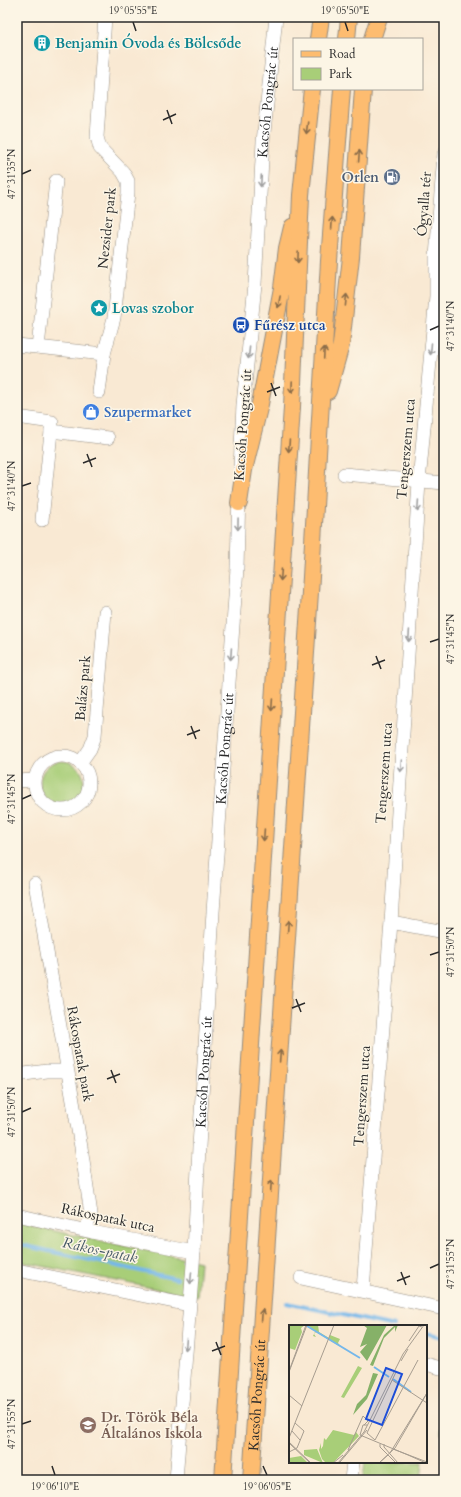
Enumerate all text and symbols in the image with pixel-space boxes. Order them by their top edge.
text: 19°05'55"E [109,4,157,18]
text: 19°05'50"E [321,4,369,18]
building icon: Benjamin Óvoda és Bölcsőde [32,33,52,53]
place label: Benjamin Óvoda és Bölcsőde [55,33,241,53]
legend [293,38,423,90]
street label: Kacsóh Pongrác út [253,45,282,158]
text: Road [329,46,356,62]
text: Park [329,66,353,82]
one-way arrow [303,121,311,134]
text: 47°31'35"N [5,148,19,199]
one-way arrow [355,150,362,163]
fuel station icon: Orlen [382,167,402,187]
place label: Orlen [342,168,379,187]
street label: Ógyalla tér [412,170,436,237]
one-way arrow [257,174,265,187]
street label: Nezsider park [93,186,121,270]
one-way arrow [328,217,335,230]
one-way arrow [294,250,302,263]
one-way arrow [343,294,350,307]
one-way arrow [275,295,283,308]
place icon: Lovas szobor [89,298,109,318]
place label: Lovas szobor [112,299,194,318]
text: 47°31'40"N [444,300,458,351]
bus stop icon: Fűrész utca [231,315,251,335]
place label: Fűrész utca [254,316,326,335]
one-way arrow [427,342,435,355]
one-way arrow [245,346,252,359]
one-way arrow [320,347,328,360]
street label: Kacsóh Pongrác út [230,368,256,481]
one-way arrow [289,380,296,393]
street label: Tengerszem utca [392,398,420,500]
shop icon: Szupermarket [81,402,101,422]
place label: Szupermarket [104,403,191,422]
one-way arrow [286,439,293,452]
text: 47°31'40"N [5,460,19,511]
one-way arrow [414,499,421,512]
one-way arrow [235,517,242,530]
one-way arrow [277,568,284,581]
text: 47°31'45"N [444,613,458,664]
one-way arrow [406,629,413,642]
one-way arrow [228,647,235,660]
street label: Balázs park [71,654,95,722]
street label: Kacsóh Pongrác út [211,692,238,805]
one-way arrow [269,698,276,711]
street label: Tengerszem utca [371,722,397,824]
one-way arrow [397,759,404,772]
text: 47°31'45"N [5,773,19,824]
one-way arrow [261,828,268,841]
one-way arrow [285,920,292,933]
text: 47°31'50"N [444,926,458,977]
street label: Rákospatak park [62,1005,98,1104]
street label: Kacsóh Pongrác út [191,1015,216,1128]
street label: Tengerszem utca [349,1045,375,1147]
one-way arrow [276,1050,283,1063]
text: 47°31'50"N [5,1086,19,1137]
one-way arrow [267,1180,274,1193]
street label: Rákospatak utca [59,1199,157,1237]
water label: Rákos-patak [61,1232,140,1268]
text: 47°31'55"N [444,1238,458,1289]
one-way arrow [188,1271,195,1284]
one-way arrow [259,1309,266,1322]
inset map [289,1325,427,1463]
one-way arrow [182,1337,189,1350]
street label: Kacsóh Pongrác út [243,1338,270,1452]
text: 47°31'55"N [5,1398,19,1449]
place label: Dr. Török Béla Általános Iskola [101,1408,202,1443]
school or university icon: Dr. Török Béla Általános Iskola [78,1415,98,1435]
text: 19°06'10"E [31,1480,79,1494]
text: 19°06'05"E [243,1480,291,1494]

